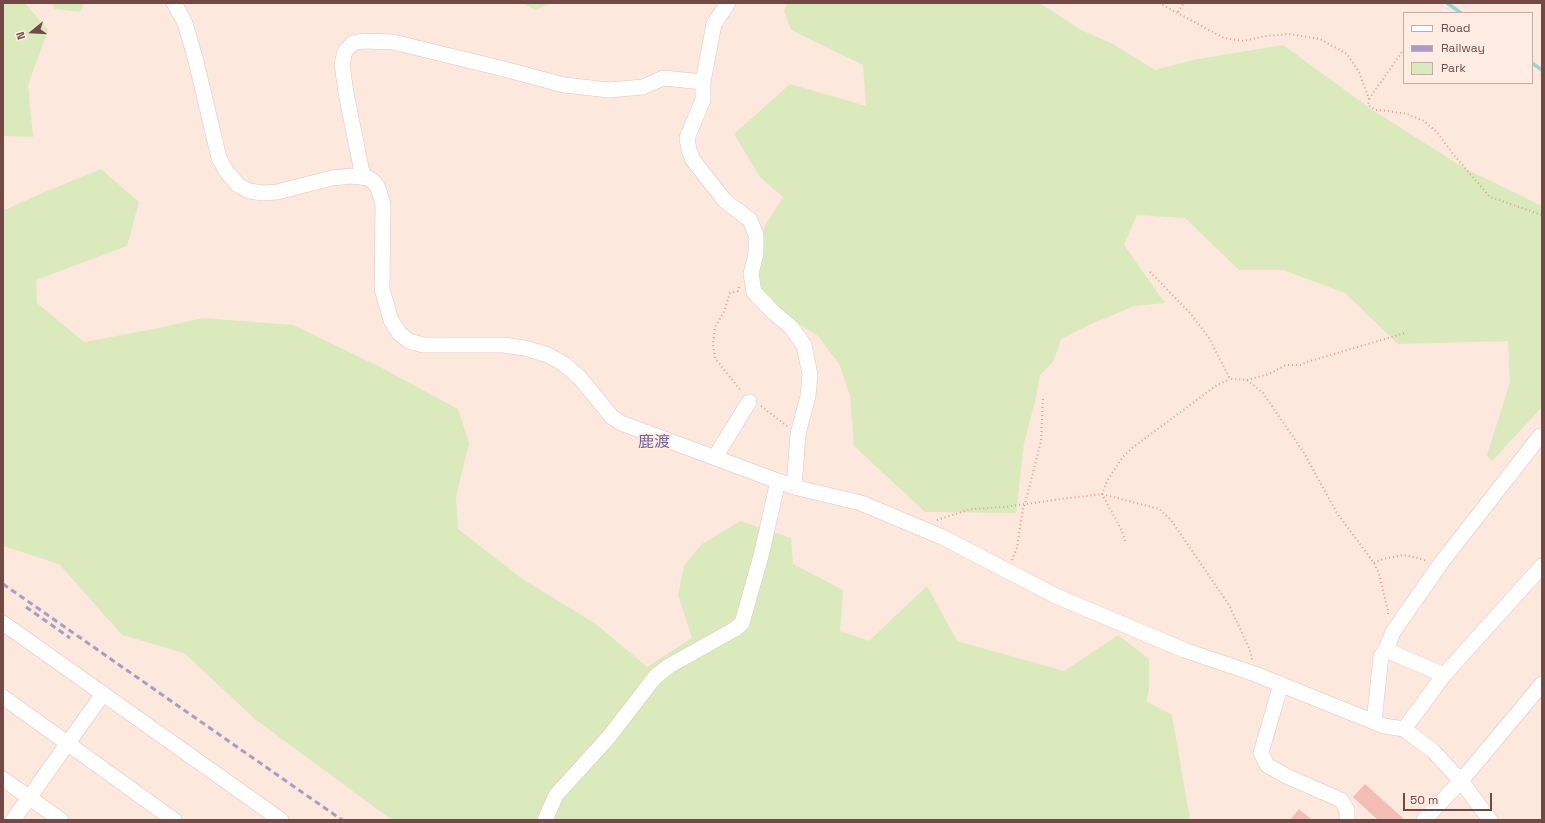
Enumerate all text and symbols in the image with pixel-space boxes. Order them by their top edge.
north arrow [12,12,52,52]
legend [1403,12,1533,84]
text: Road [1441,20,1470,36]
text: N [13,30,28,41]
text: Railway [1441,40,1485,56]
text: Park [1441,60,1466,76]
district label: 鹿渡 [638,433,670,453]
scale bar [1405,785,1494,811]
text: 50 m [1410,792,1438,808]

